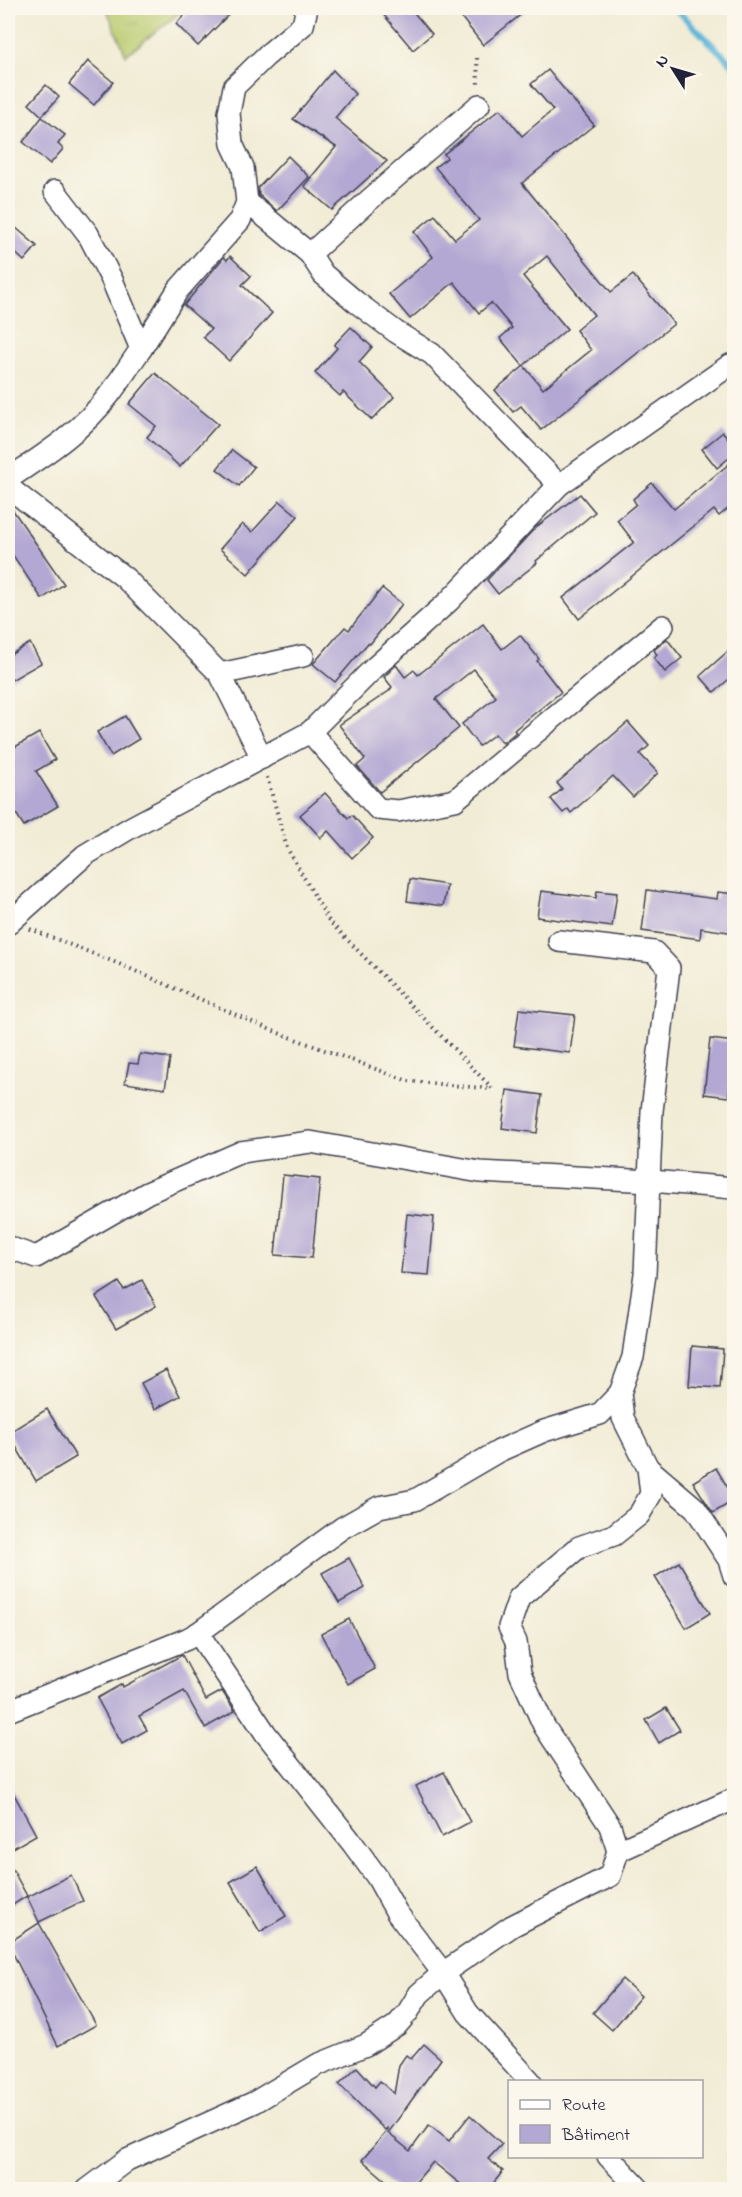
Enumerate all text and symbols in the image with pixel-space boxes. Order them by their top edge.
north arrow [643,39,703,99]
text: N [650,49,676,73]
legend [508,2080,703,2158]
text: Route [562,2093,607,2119]
text: Bâtiment [561,2123,630,2149]

